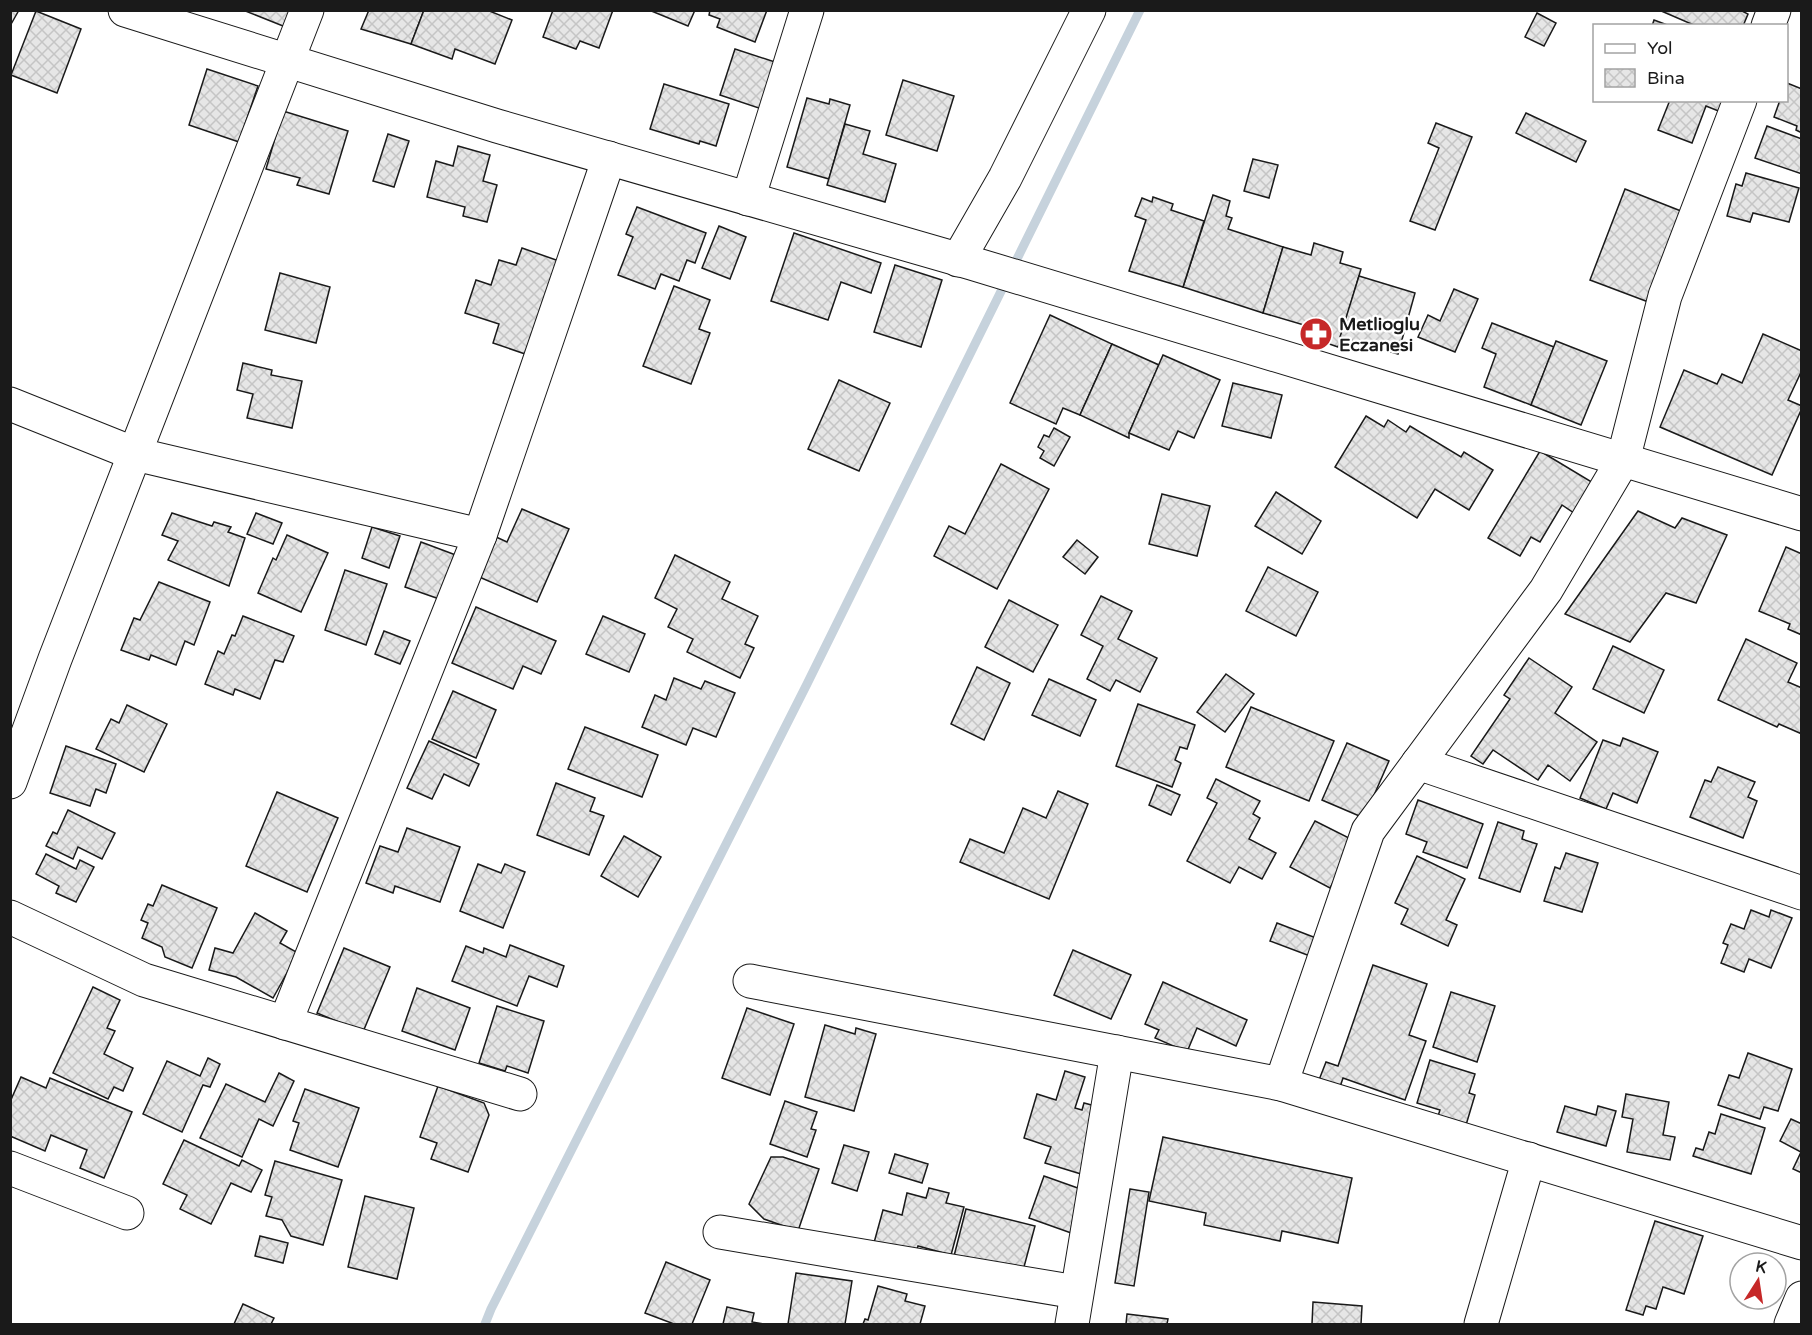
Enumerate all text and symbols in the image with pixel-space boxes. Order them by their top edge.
legend [1593,24,1788,102]
text: Yol [1647,37,1673,59]
text: Bina [1647,67,1685,89]
place label: Metlioglu Eczanesi [1339,313,1420,356]
pharmacy icon: Metlioglu Eczanesi [1298,316,1334,352]
north arrow [1728,1251,1788,1311]
text: K [1754,1256,1768,1278]

